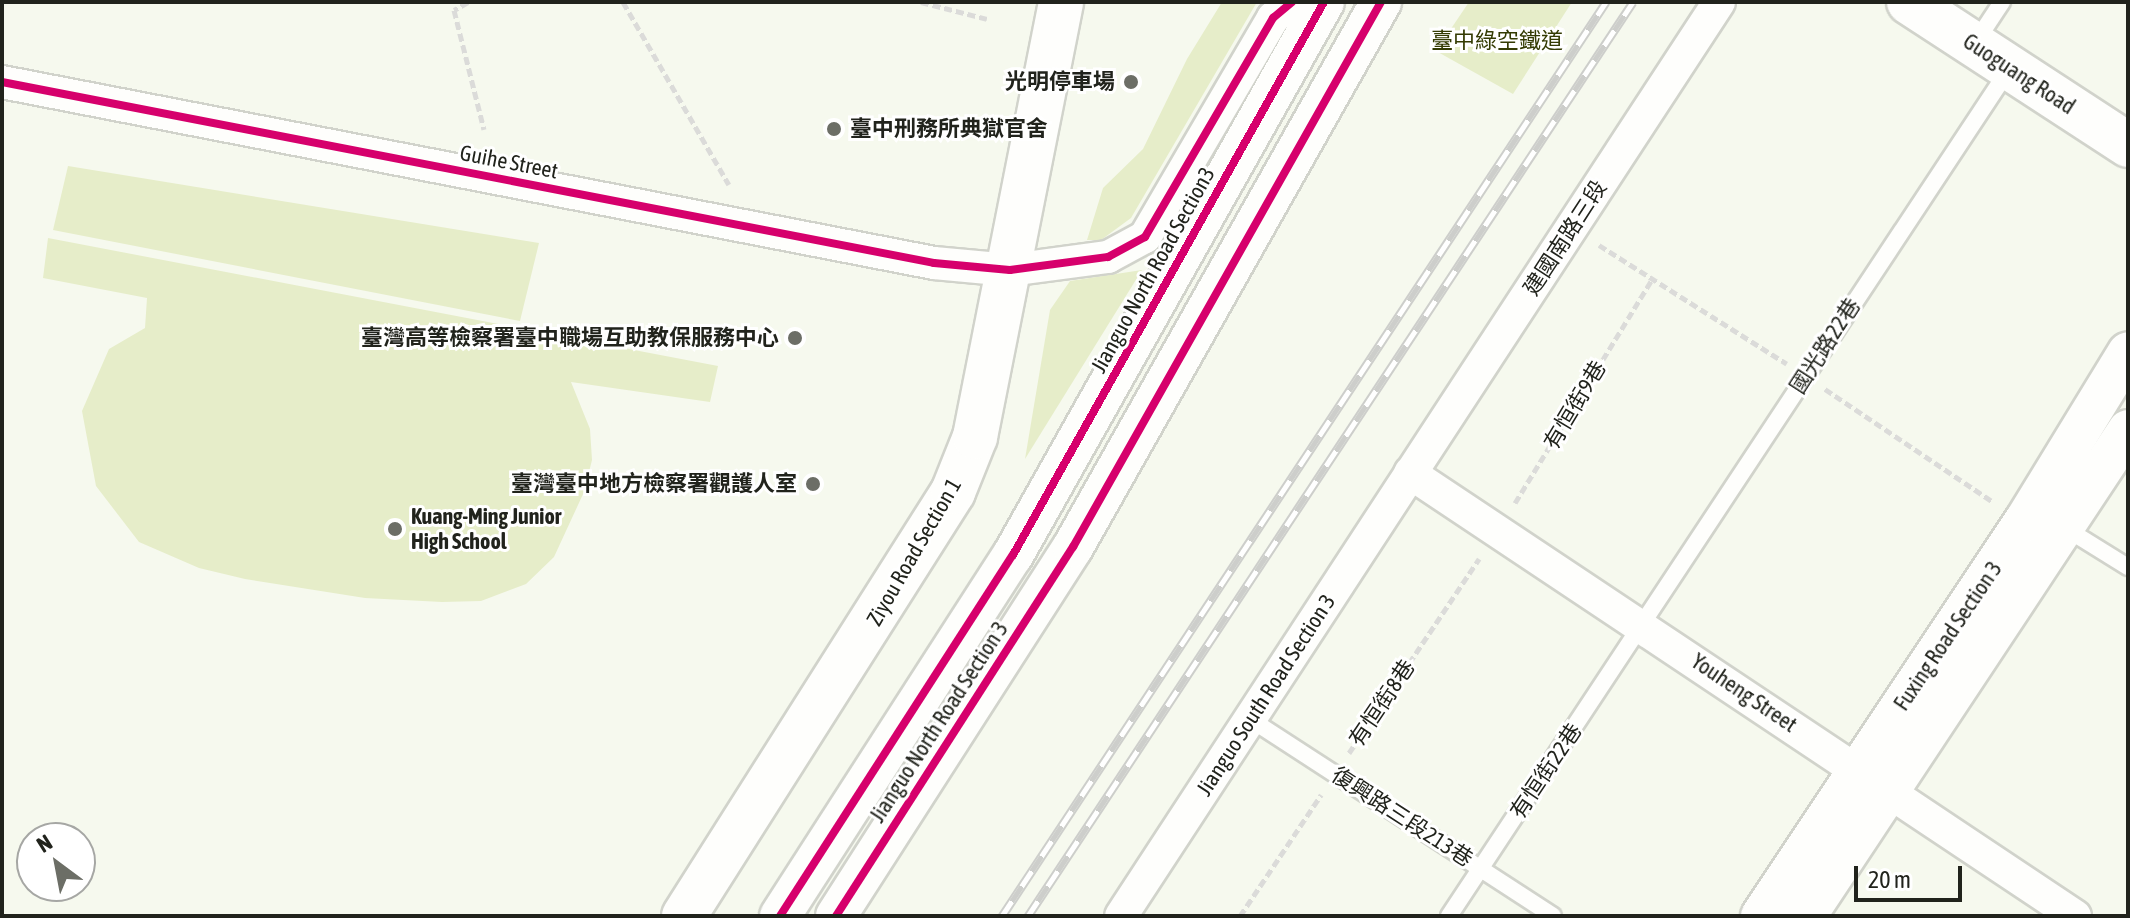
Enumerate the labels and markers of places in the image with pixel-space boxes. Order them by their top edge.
place label: 光明停車場 [1005,69,1115,95]
marker: 光明停車場 [1122,73,1140,91]
place label: 臺中刑務所典獄官舍 [850,116,1048,142]
marker: 臺中刑務所典獄官舍 [825,120,843,138]
place label: 臺灣高等檢察署臺中職場互助教保服務中心 [361,325,779,351]
marker: 臺灣高等檢察署臺中職場互助教保服務中心 [786,329,804,347]
place label: 臺灣臺中地方檢察署觀護人室 [511,471,797,497]
marker: 臺灣臺中地方檢察署觀護人室 [804,475,822,493]
place label: Kuang-Ming Junior High School [411,503,561,554]
marker: Kuang-Ming Junior High School [386,520,404,538]

